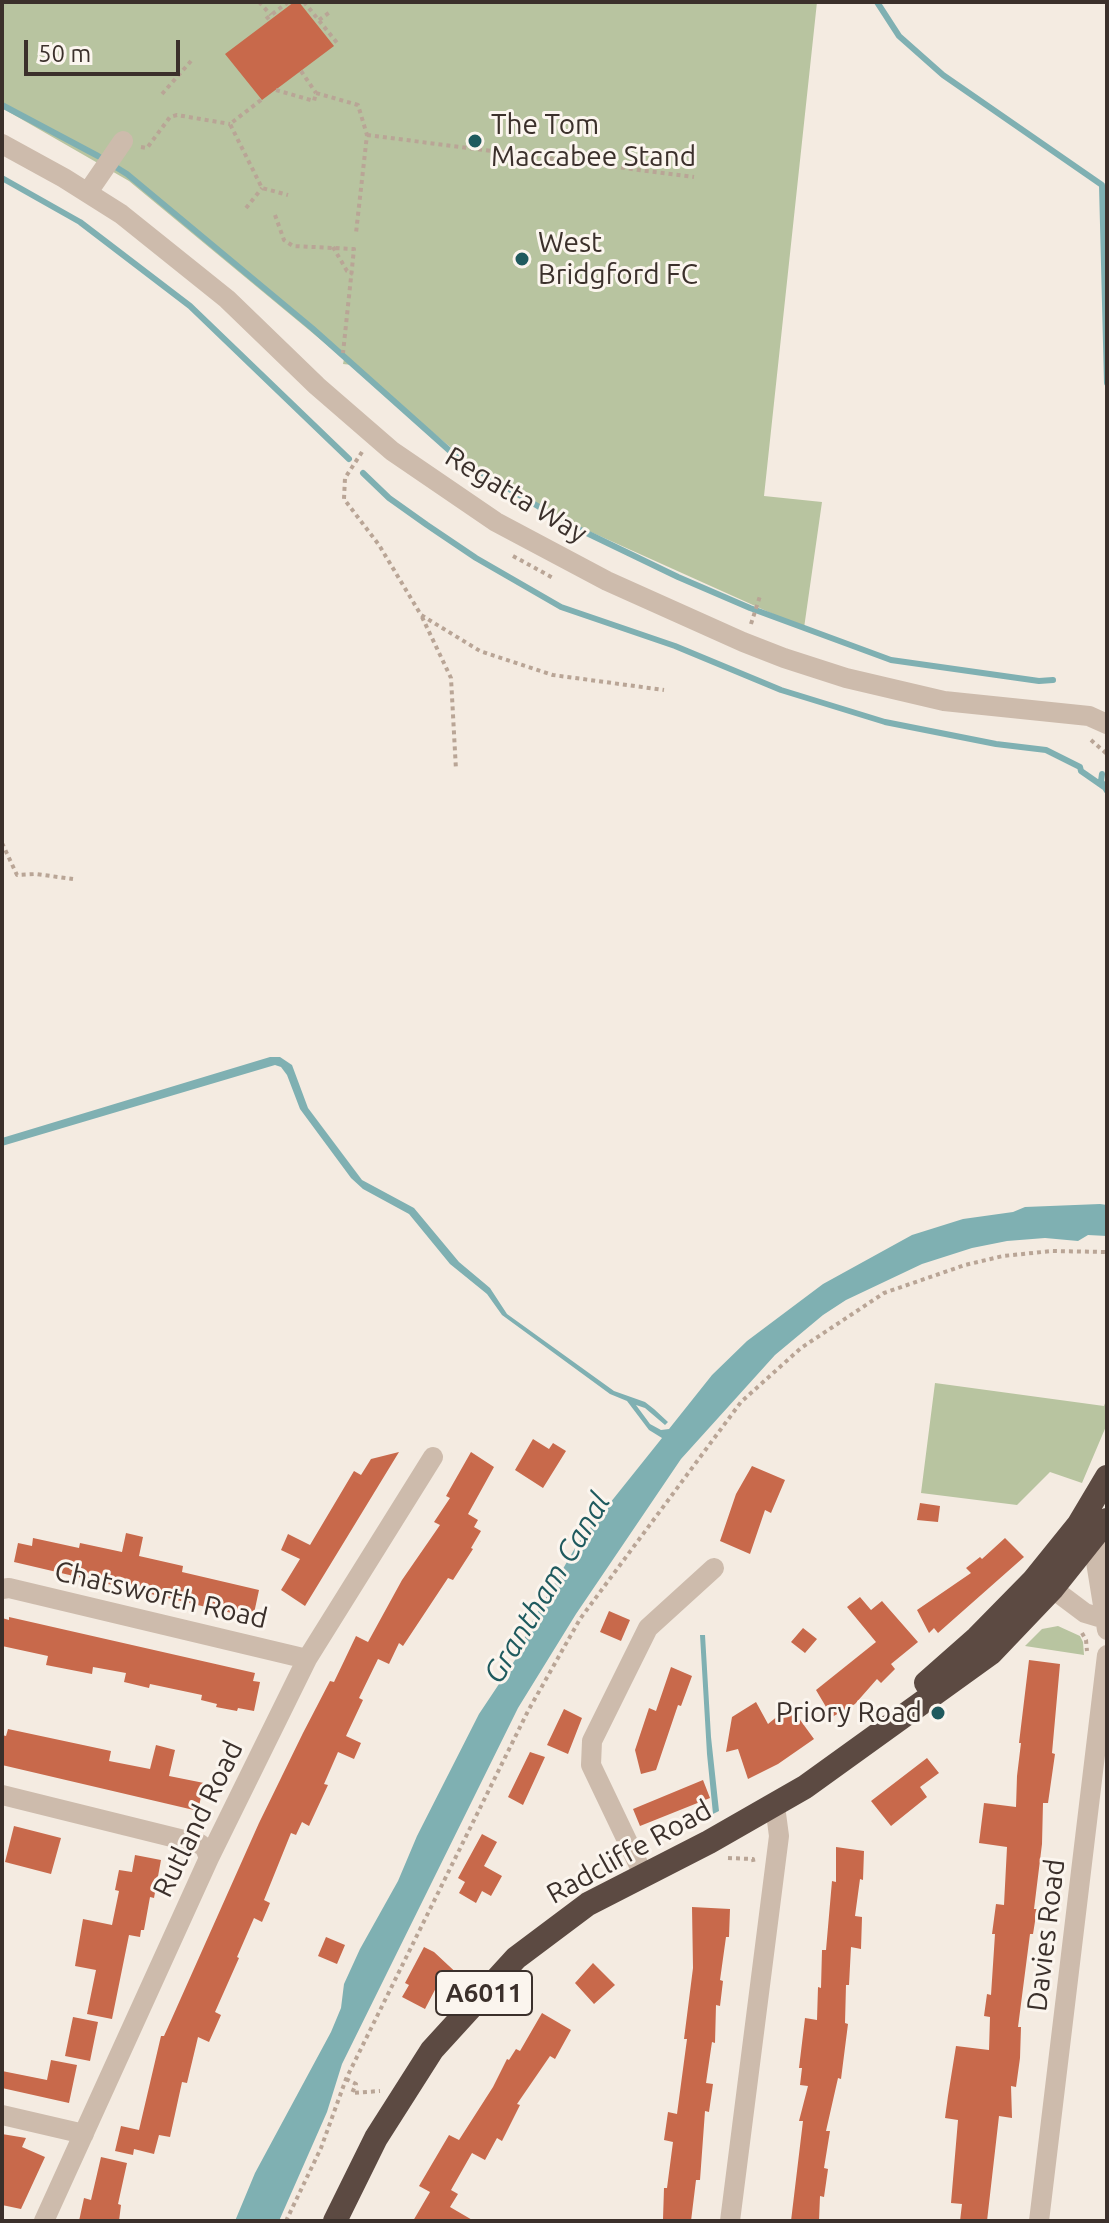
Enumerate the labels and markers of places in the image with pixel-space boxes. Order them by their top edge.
place label: The Tom Maccabee Stand [491,108,696,174]
marker: The Tom Maccabee Stand [466,132,484,150]
place label: West Bridgford FC [538,226,698,292]
marker: West Bridgford FC [513,250,531,268]
place label: Priory Road [776,1696,922,1730]
marker: Priory Road [929,1704,947,1722]

